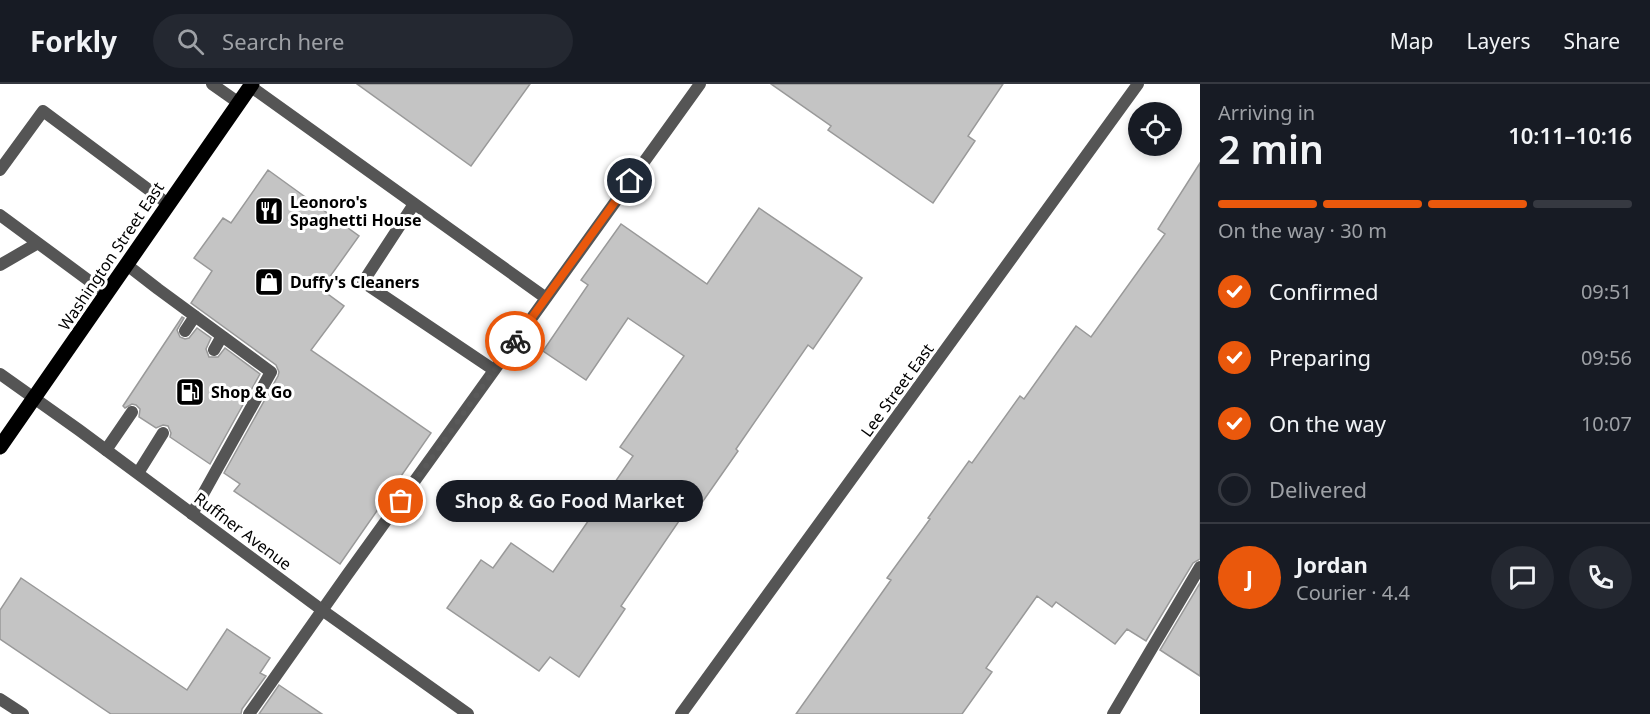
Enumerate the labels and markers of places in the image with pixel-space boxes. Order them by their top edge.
pin [604,155,655,206]
place label: Leonoro's Spaghetti House [290,191,422,231]
restaurant icon: Leonoro's Spaghetti House [253,195,285,227]
shop icon: Duffy's Cleaners [253,266,285,298]
place label: Duffy's Cleaners [290,271,420,293]
fuel station icon: Shop & Go [174,376,206,408]
place label: Shop & Go [211,381,292,403]
pin [375,475,426,526]
callout: Shop & Go Food Market [437,480,704,522]

